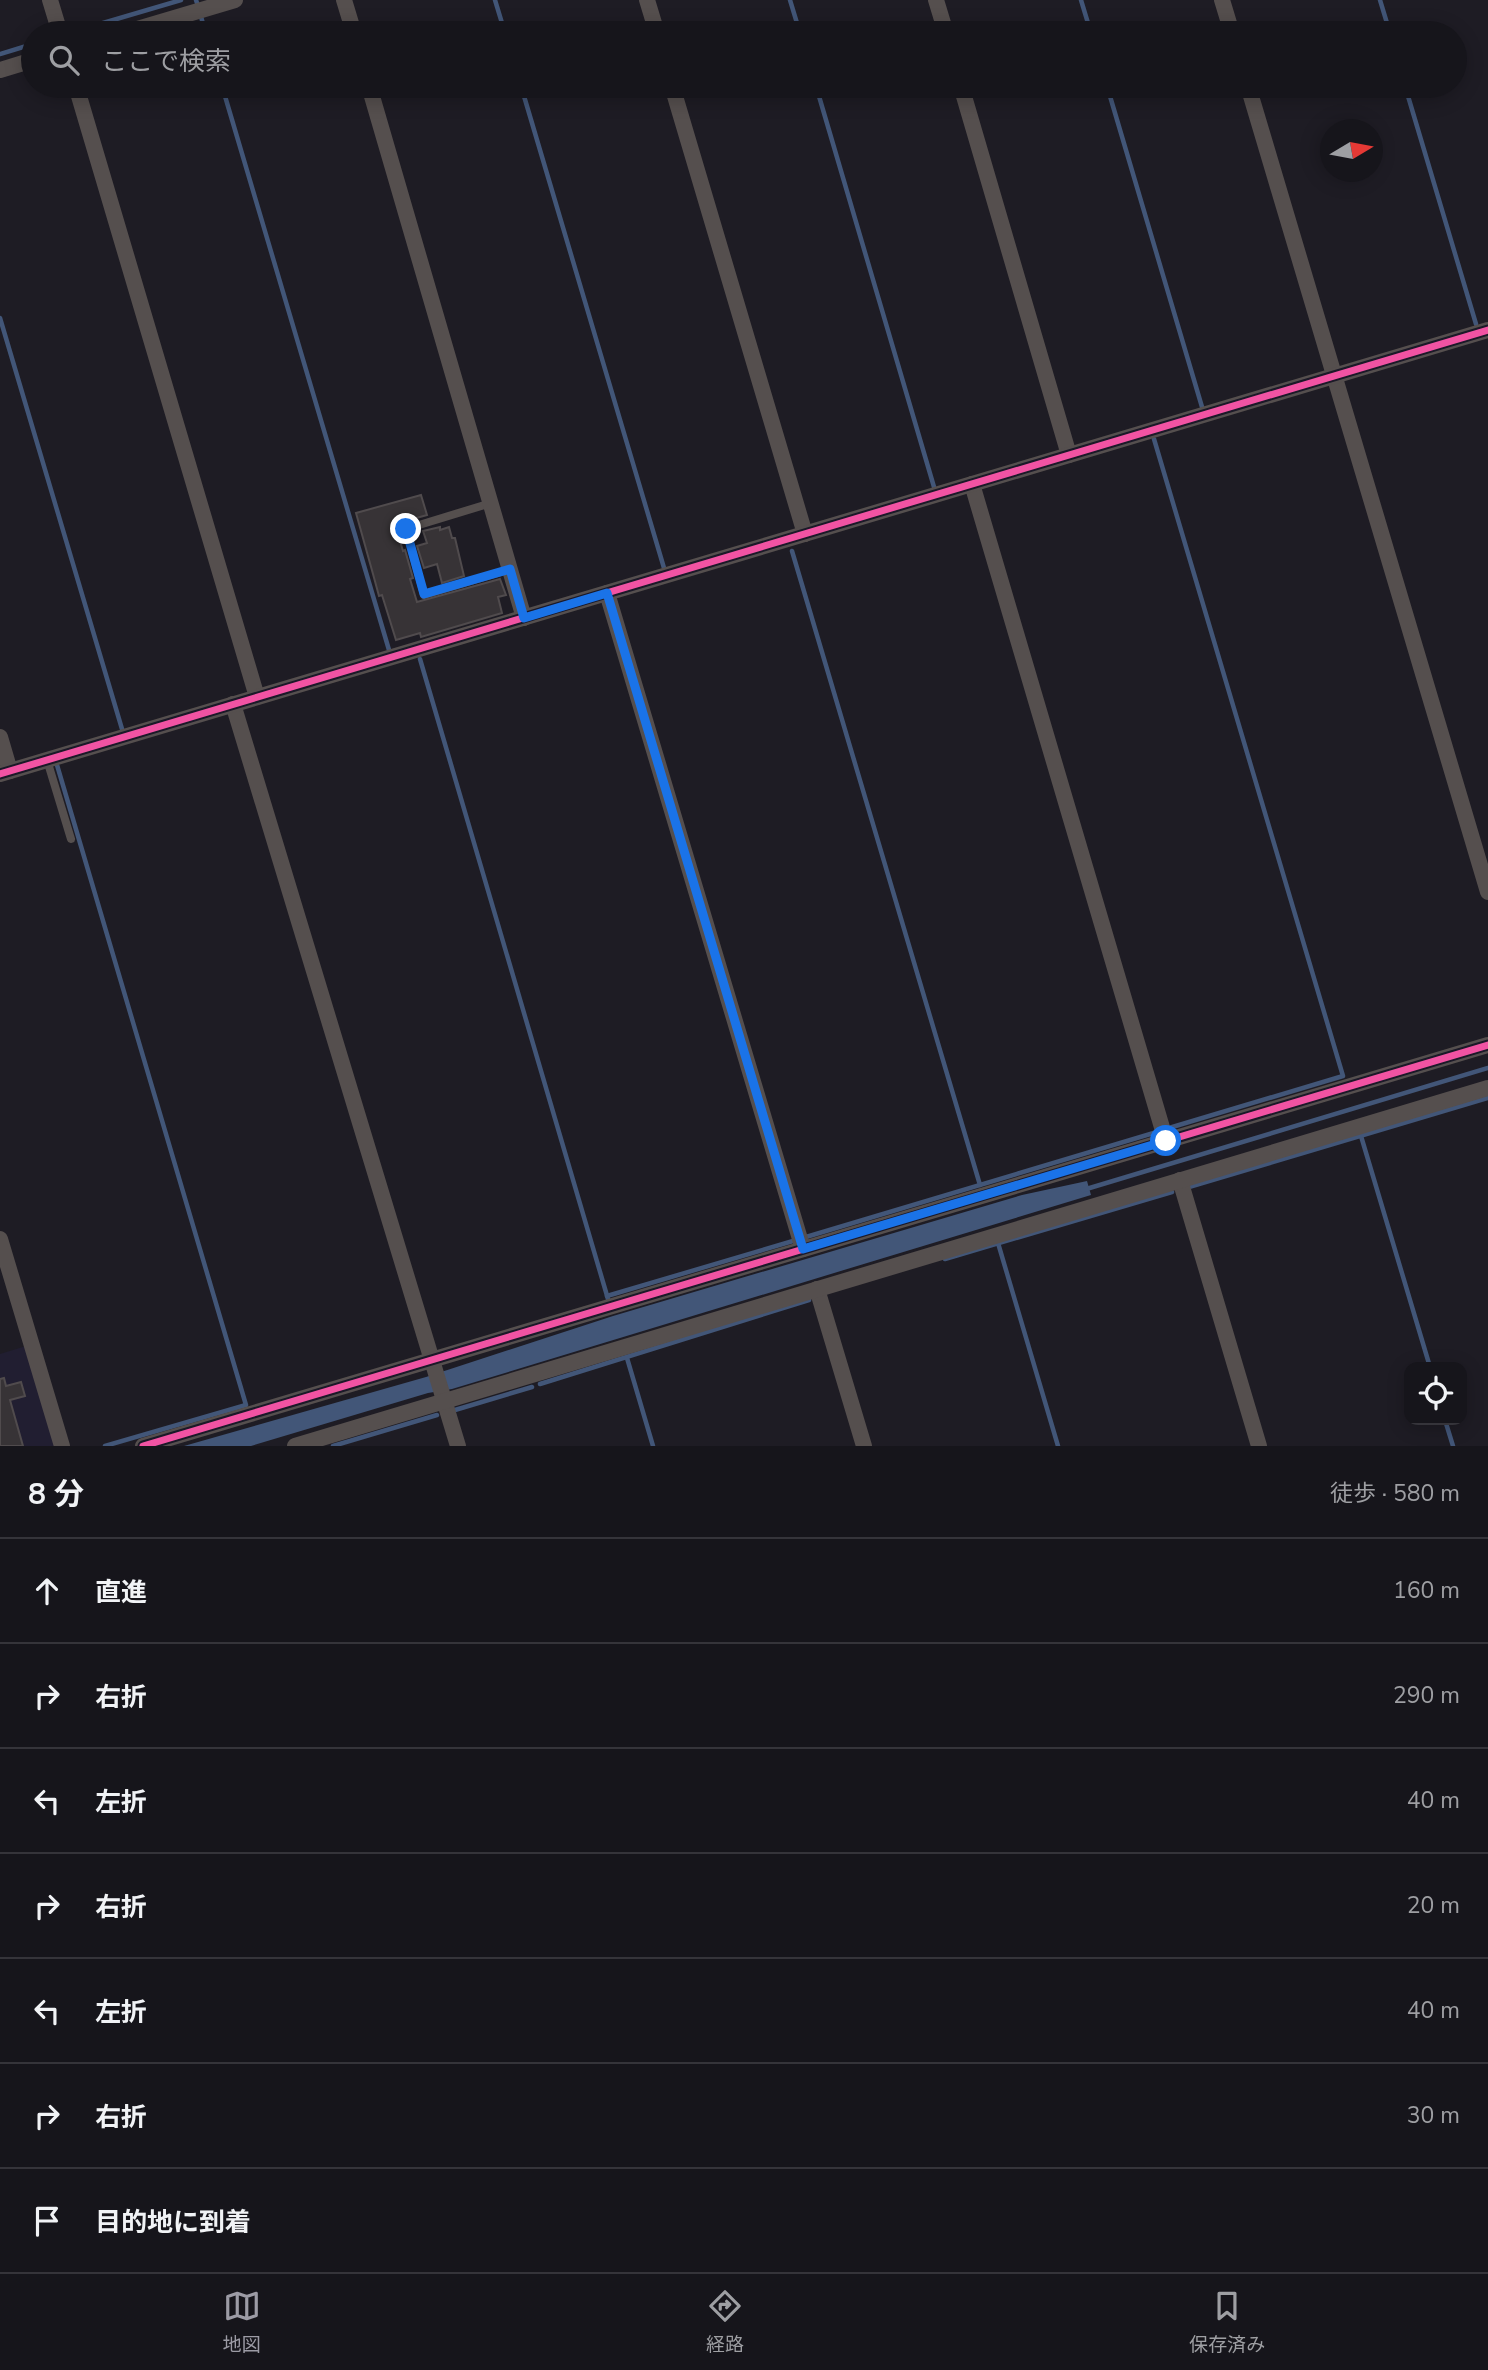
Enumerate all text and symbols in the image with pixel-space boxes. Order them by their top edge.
search box [21,21,1467,98]
icon: search [45,41,83,79]
text: ここで検索 [101,44,231,79]
north arrow [1320,119,1383,182]
route end [390,513,421,544]
route start [1150,1125,1181,1156]
map controls [1404,1362,1467,1425]
button: locate [1404,1362,1467,1425]
text: 8 分 [28,1474,84,1515]
text: 徒歩 · 580 m [1330,1478,1460,1509]
icon: ahead [28,1572,66,1610]
text: 直進 [95,1575,147,1610]
text: 160 m [1393,1575,1460,1606]
icon: right [28,1677,66,1715]
text: 右折 [95,1680,147,1715]
text: 290 m [1393,1680,1460,1711]
icon: left [28,1782,66,1820]
text: 左折 [95,1785,147,1820]
text: 40 m [1407,1785,1460,1816]
icon: right [28,1887,66,1925]
text: 右折 [95,1890,147,1925]
text: 20 m [1407,1890,1460,1921]
icon: left [28,1992,66,2030]
text: 左折 [95,1995,147,2030]
text: 40 m [1407,1995,1460,2026]
icon: right [28,2097,66,2135]
text: 右折 [95,2100,147,2135]
text: 30 m [1407,2100,1460,2131]
icon: arrive [28,2202,66,2240]
text: 目的地に到着 [95,2205,251,2240]
tab: 地図 [223,2287,261,2358]
tab: 経路 [706,2287,744,2358]
tab: 保存済み [1189,2287,1265,2358]

